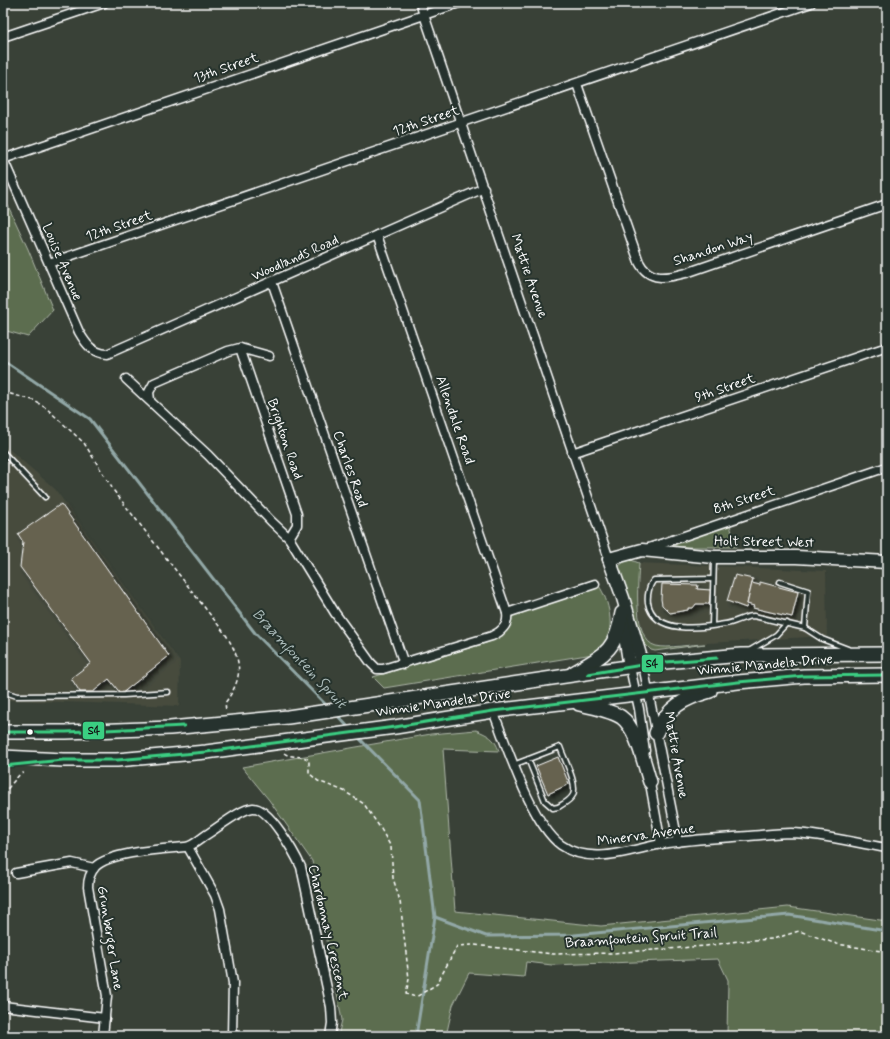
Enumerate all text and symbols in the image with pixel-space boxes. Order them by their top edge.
street label: 13th Street [191,48,262,88]
street label: 12th Street [390,101,462,141]
street label: 12th Street [83,206,155,246]
street label: Louise Avenue [38,221,86,303]
street label: Shandon Way [671,228,755,270]
street label: Woodlands Road [249,231,341,285]
street label: Mattie Avenue [506,231,552,321]
street label: 9th Street [693,369,758,407]
street label: Allendale Road [431,373,479,467]
street label: Brighton Road [262,396,307,482]
street label: Charles Road [328,428,372,510]
street label: 8th Street [711,481,778,518]
street label: Holt Street West [714,532,815,552]
water label: Braamfontein Spruit [247,605,352,715]
street label: Winnie Mandela Drive [696,650,834,680]
line badge: S4 [641,654,664,673]
text: S4 [646,657,659,671]
street label: Winnie Mandela Drive [374,685,512,721]
street label: Mattie Avenue [659,710,693,800]
line badge: S4 [82,721,105,740]
text: S4 [88,724,101,738]
unlabelled marker [25,727,35,737]
street label: Minerva Avenue [596,819,696,851]
street label: Chardonnay Crescent [304,863,352,1002]
street label: Grunberger Lane [91,884,127,992]
street label: Braamfontein Spruit Trail [564,924,718,954]

